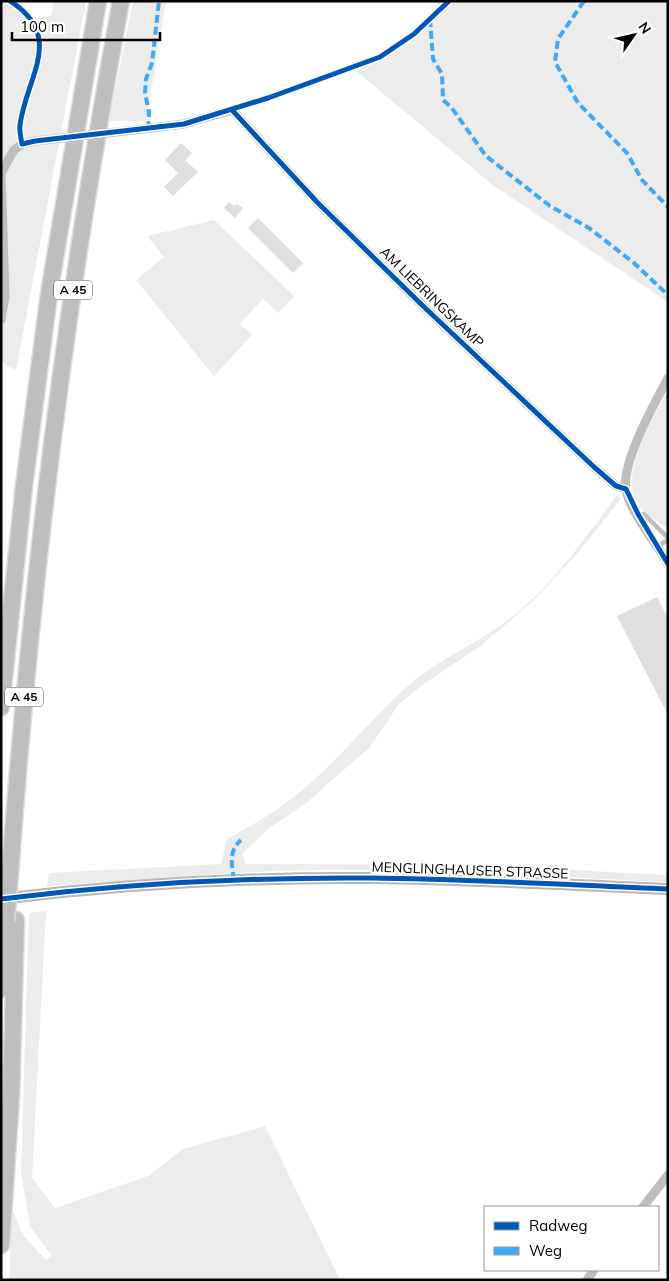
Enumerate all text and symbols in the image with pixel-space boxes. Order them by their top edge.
scale bar [12,10,160,42]
north arrow [609,10,659,60]
text: 100 m [20,17,64,36]
text: N [634,18,655,37]
street label: AM LIEBRINGSKAMP [376,243,488,351]
road number: A 45 [54,280,92,300]
road number: A 45 [5,688,43,706]
street label: MENGLINGHAUSER STRASSE [371,858,569,882]
legend [484,1206,659,1271]
text: Radweg [529,1216,587,1235]
text: Weg [529,1241,562,1260]

